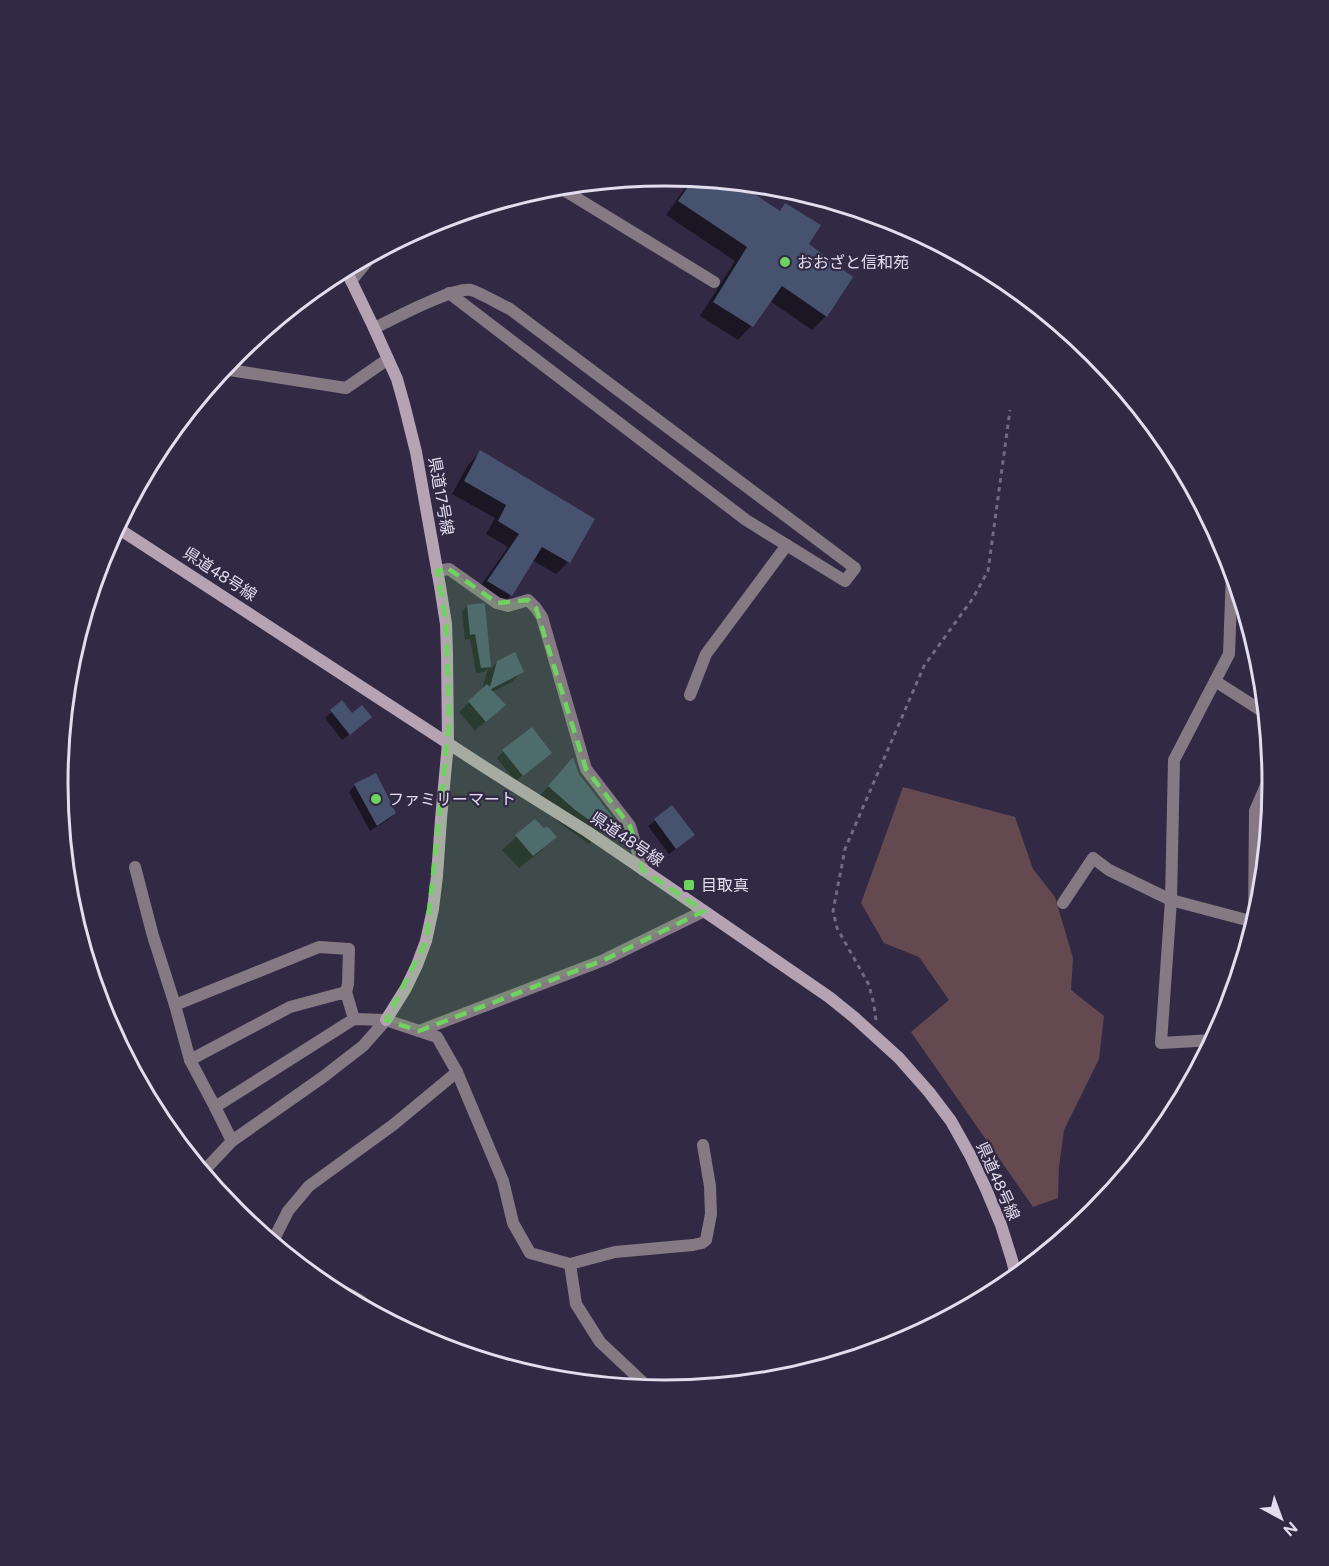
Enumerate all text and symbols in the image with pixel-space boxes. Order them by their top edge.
place label: おおざと信和苑 [797,253,909,272]
marker: おおざと信和苑 [778,255,792,269]
street label: 県道17号線 [425,455,457,537]
street label: 県道48号線 [180,543,260,605]
place label: ファミリーマート [388,790,516,809]
marker: ファミリーマート [369,792,383,806]
street label: 県道48号線 [587,808,667,870]
place label: 目取真 [701,876,749,895]
marker: 目取真 [682,878,696,892]
street label: 県道48号線 [972,1139,1024,1223]
north arrow [1251,1488,1311,1548]
text: N [1280,1518,1301,1540]

